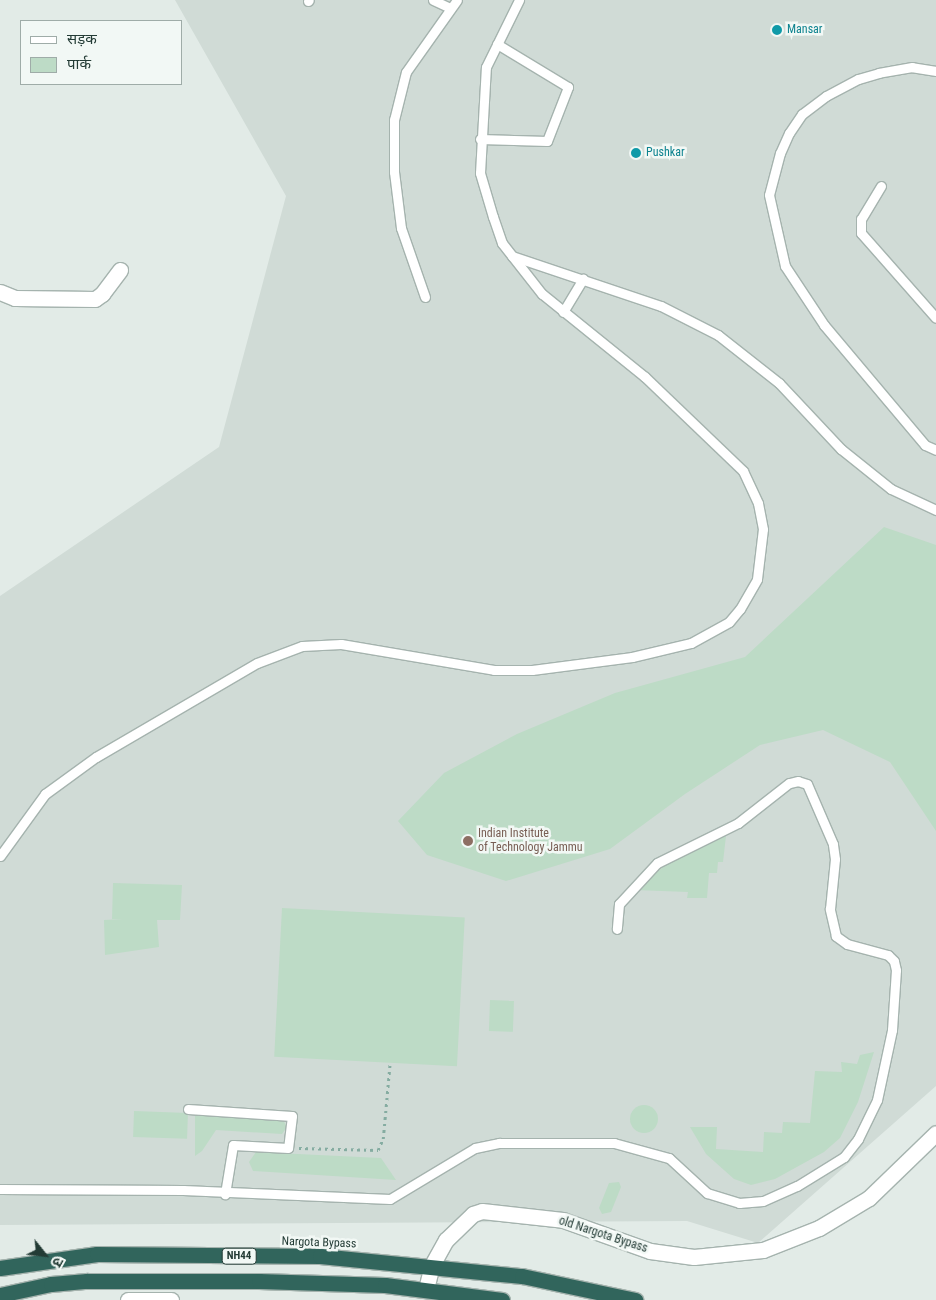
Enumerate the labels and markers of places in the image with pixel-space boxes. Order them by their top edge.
place label: Mansar [787,23,823,37]
marker: Mansar [771,24,783,36]
place label: Pushkar [646,146,685,160]
marker: Pushkar [630,147,642,159]
place label: Indian Institute of Technology Jammu [478,827,583,855]
marker: Indian Institute of Technology Jammu [462,835,474,847]

